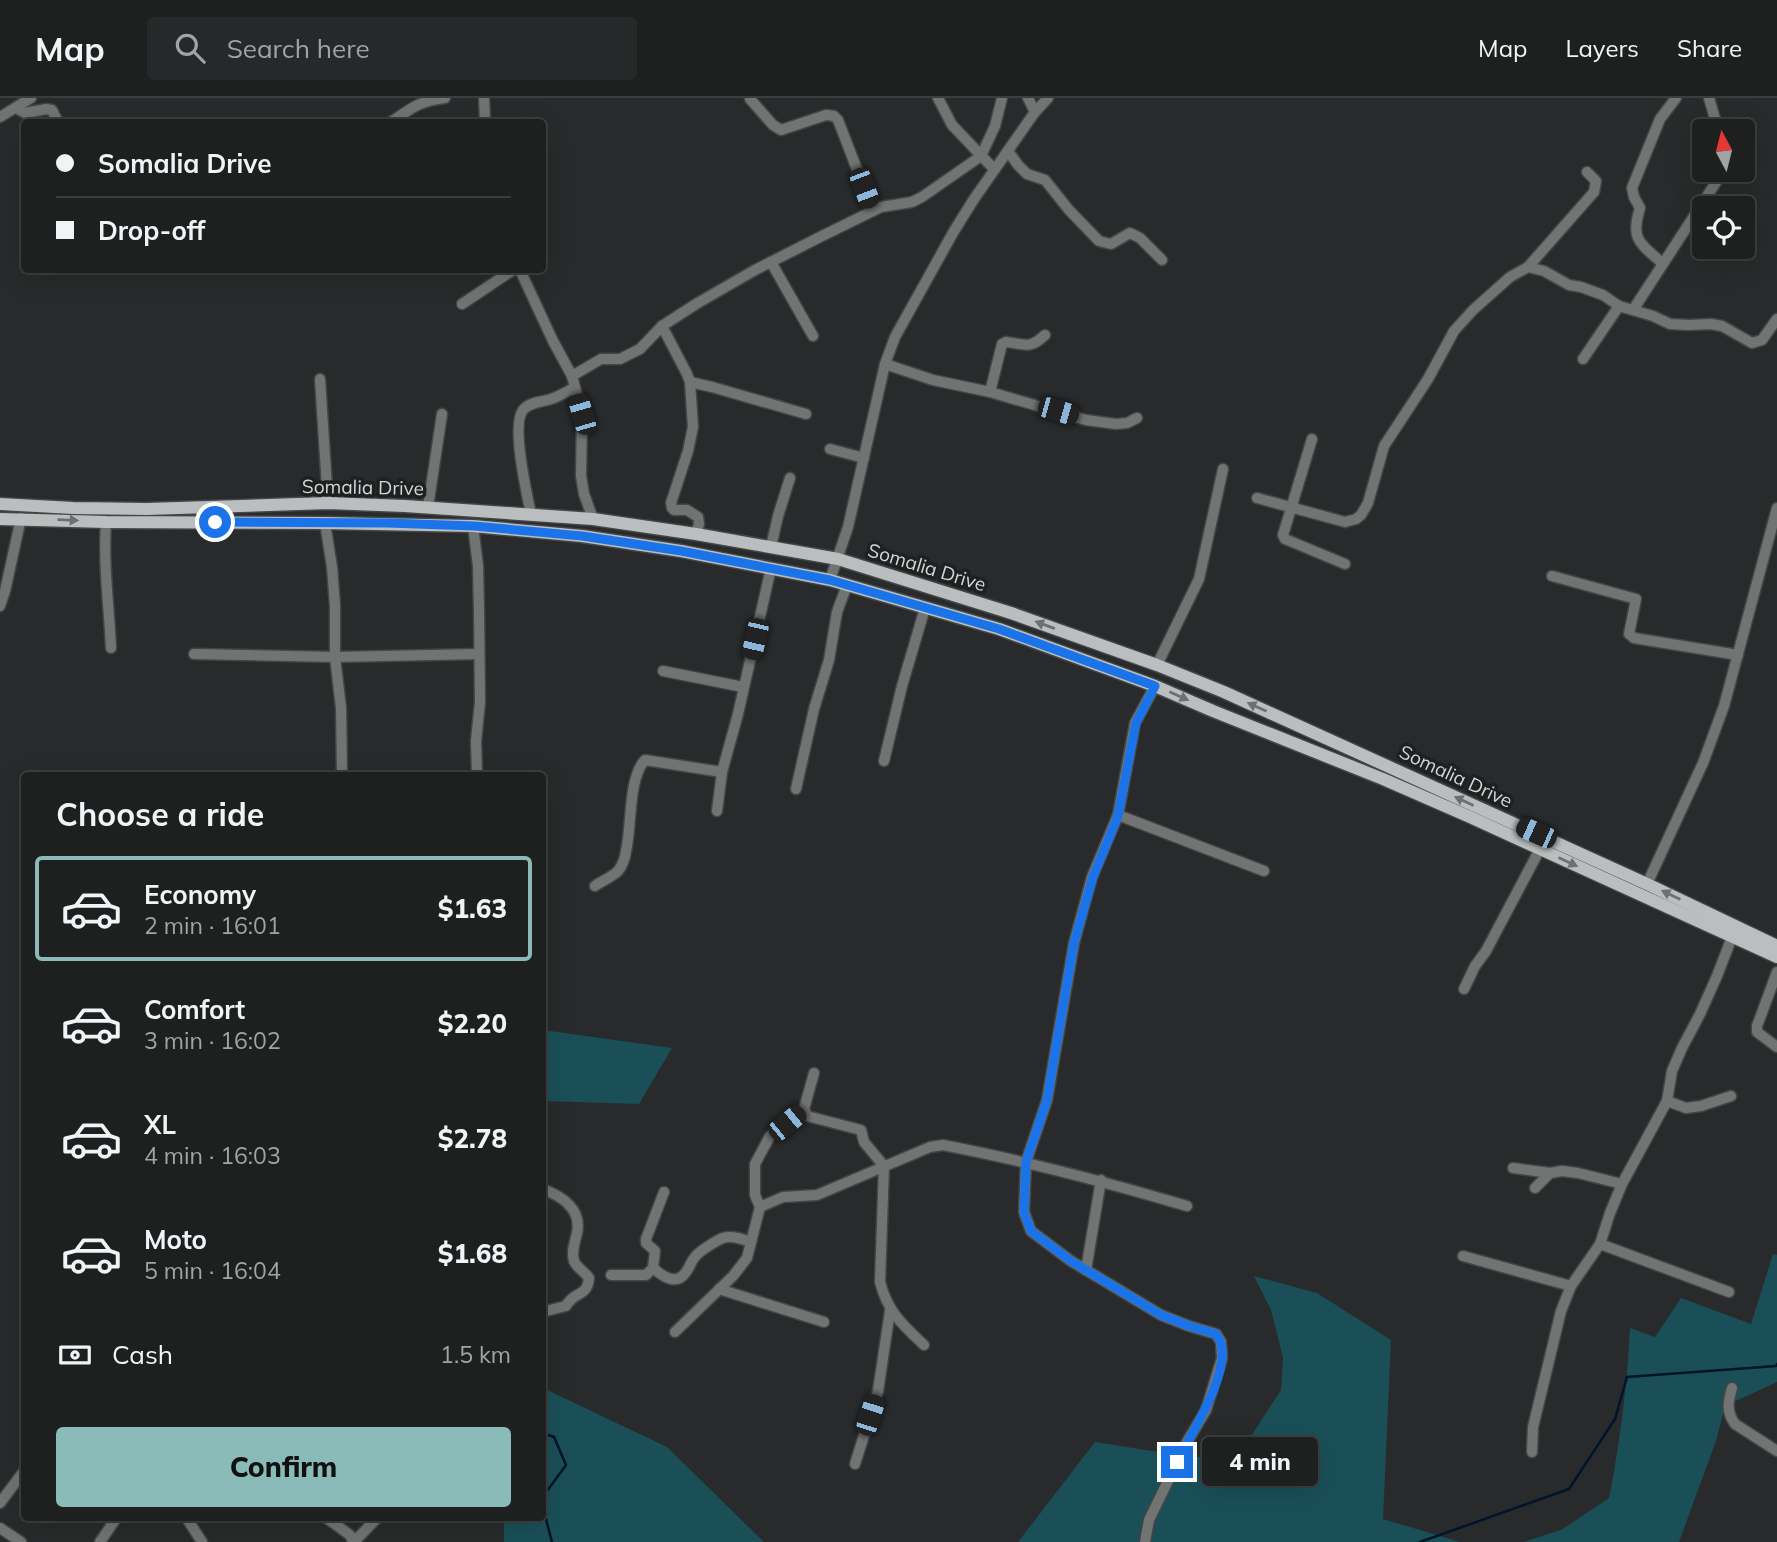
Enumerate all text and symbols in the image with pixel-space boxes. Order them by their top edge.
search box [147,17,637,80]
text: Map [35,28,105,69]
icon: search [171,29,209,67]
text: Search here [227,32,370,65]
text: Map [1478,33,1527,63]
text: Layers [1565,33,1639,63]
text: Share [1677,33,1742,63]
north arrow [1692,119,1755,182]
map controls [1692,119,1755,259]
text: Somalia Drive [98,147,271,180]
car [847,165,882,211]
button: locate [1692,196,1755,259]
text: Drop-off [98,214,205,247]
car [567,391,598,437]
car [1035,395,1082,427]
street label: Somalia Drive [302,474,424,500]
route start [199,506,231,538]
one-way arrow [57,514,79,525]
street label: Somalia Drive [865,538,989,596]
car [741,616,770,662]
one-way arrow [1034,619,1055,630]
one-way arrow [1168,691,1189,702]
one-way arrow [1247,701,1267,713]
street label: Somalia Drive [1396,739,1516,813]
text: Choose a ride [56,794,264,834]
one-way arrow [1454,795,1474,807]
car [1513,815,1560,851]
one-way arrow [1558,856,1578,868]
icon: car [60,877,123,940]
text: Economy [144,878,256,911]
one-way arrow [1661,890,1681,901]
text: $1.63 [438,892,507,925]
text: 2 min · 16:01 [144,911,281,940]
icon: car [60,992,123,1055]
text: Comfort [144,993,245,1026]
text: $2.20 [438,1007,507,1040]
text: 3 min · 16:02 [144,1026,281,1055]
car [765,1102,810,1144]
icon: car [60,1107,123,1170]
text: XL [144,1108,176,1141]
text: $2.78 [438,1122,507,1155]
text: 4 min · 16:03 [144,1141,281,1170]
icon: car [60,1222,123,1285]
text: Moto [144,1223,207,1256]
text: $1.68 [438,1237,507,1270]
text: 5 min · 16:04 [144,1256,281,1285]
icon: cash [56,1336,94,1374]
text: Cash [112,1338,173,1371]
text: 1.5 km [440,1340,511,1369]
car [854,1392,887,1438]
button: Confirm [56,1427,511,1507]
callout: 4 min [1202,1438,1317,1486]
route end [1161,1446,1193,1478]
text: 4 min [1229,1447,1291,1476]

